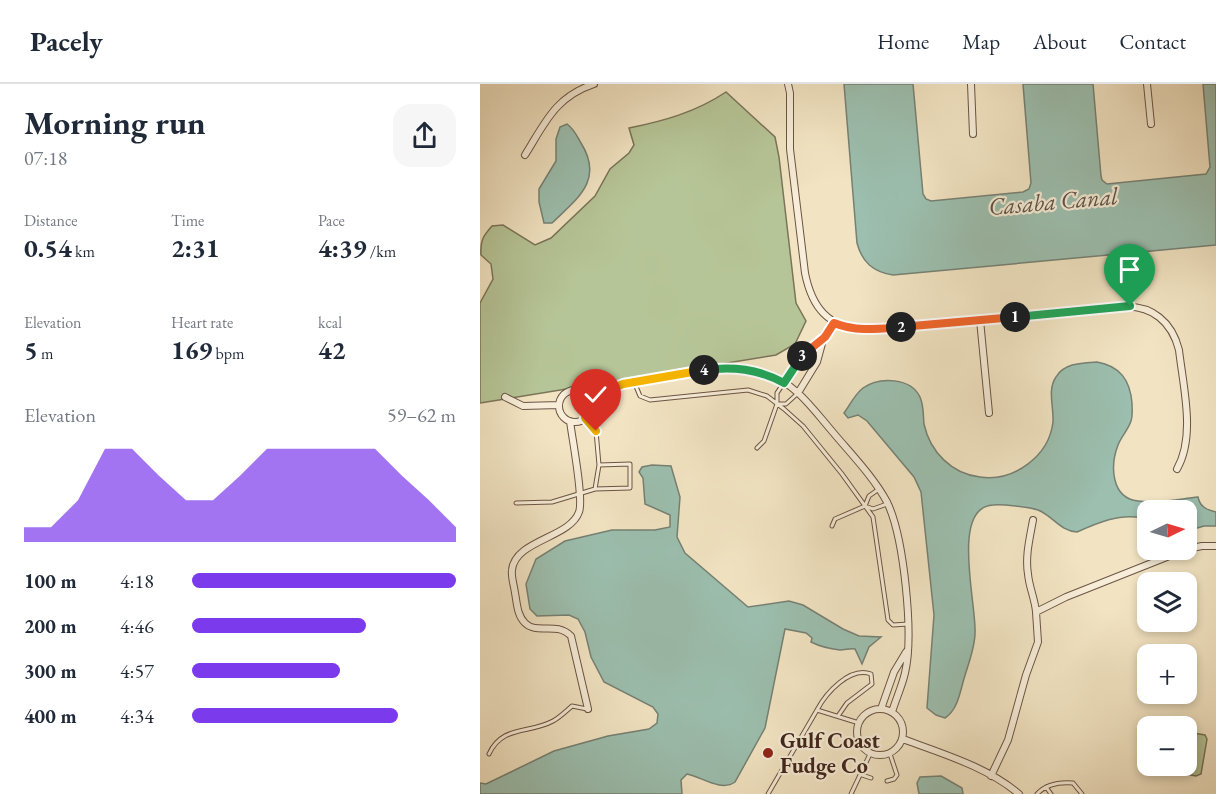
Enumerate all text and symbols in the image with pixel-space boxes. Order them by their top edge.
text: Pacely [30,23,103,59]
text: Home [877,28,929,55]
text: Map [962,28,1000,55]
text: About [1033,28,1086,55]
text: Contact [1119,28,1186,55]
text: Morning run [24,101,206,144]
button: share [393,104,456,167]
text: 07:18 [24,145,67,171]
water label: Casaba Canal [987,180,1120,222]
text: Distance [24,210,77,231]
text: Time [171,210,204,231]
text: Pace [318,210,345,231]
text: 0.54 [24,231,72,265]
text: 2:31 [171,231,220,265]
text: 4:39 [318,231,367,265]
text: km [72,241,95,262]
text: /km [367,241,396,262]
pin [1104,244,1155,306]
icon: arrive [1113,253,1146,286]
pin: 1 [1000,302,1030,332]
text: 1 [1011,306,1019,327]
text: Elevation [24,312,82,333]
text: Heart rate [171,312,233,333]
text: kcal [318,312,342,333]
pin: 2 [886,312,916,342]
text: 2 [897,316,905,337]
text: 5 [24,333,38,367]
text: 169 [171,333,212,367]
text: 42 [318,333,346,367]
pin: 3 [787,341,817,371]
text: m [38,343,53,364]
text: bpm [212,343,244,364]
text: 3 [798,345,806,366]
pin: 4 [689,355,719,385]
text: 4 [700,359,708,380]
pin [570,369,621,431]
icon: check [579,378,612,411]
text: Elevation [24,402,96,428]
text: 59–62 m [387,402,456,428]
north arrow [1137,500,1197,560]
map controls [1137,500,1197,776]
text: 100 m [24,568,77,594]
text: 4:18 [120,568,154,594]
button: layers [1137,572,1197,632]
text: 200 m [24,613,77,639]
text: 4:46 [120,613,154,639]
button: + [1137,644,1197,704]
text: 300 m [24,658,77,684]
text: 4:57 [120,658,154,684]
text: 400 m [24,703,77,729]
text: 4:34 [120,703,154,729]
button: − [1137,716,1197,776]
place label: Gulf Coast Fudge Co [780,726,880,780]
marker: Gulf Coast Fudge Co [761,746,775,760]

